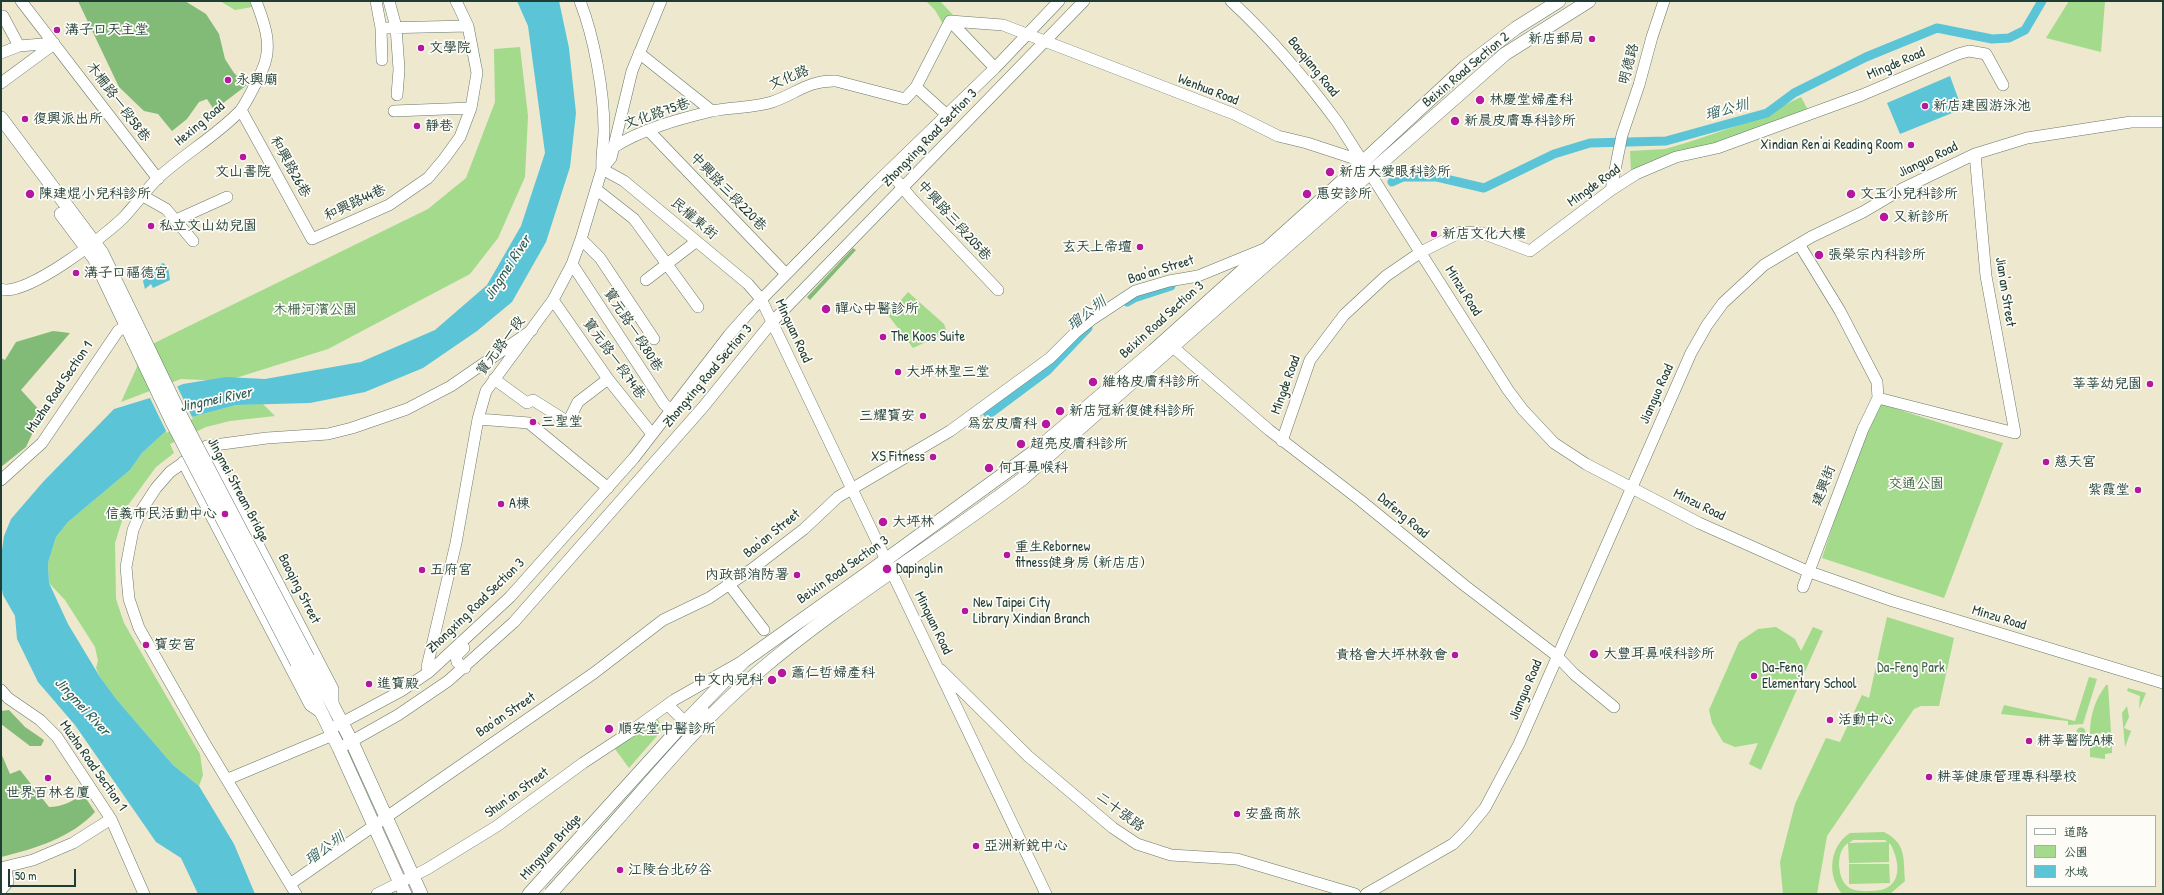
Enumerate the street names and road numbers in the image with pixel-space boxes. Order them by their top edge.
street label: Beixin Road Section 2 [1419,29,1513,111]
street label: Baoqiang Road [1284,34,1342,100]
street label: 明德路 [1615,42,1643,86]
street label: Mingde Road [1865,44,1927,84]
street label: 木柵路一段58巷 [82,59,154,145]
street label: 文化路 [766,62,812,94]
street label: Wenhua Road [1175,71,1241,109]
street label: Zhongxing Road Section 3 [879,86,981,190]
street label: 文化路75巷 [622,95,692,133]
street label: Hexing Road [172,98,228,150]
street label: 和興路26巷 [266,133,314,201]
street label: Jianguo Road [1896,138,1960,182]
street label: 中興路三段220巷 [686,149,770,235]
street label: Mingde Road [1564,161,1624,211]
street label: 中興路三段205巷 [913,177,995,265]
street label: 和興路44巷 [321,181,389,225]
street label: 民權東街 [667,195,721,243]
street label: Bao'an Street [1126,252,1196,288]
street label: Jian'an Street [1991,256,2019,328]
street label: Minzu Road [1441,263,1485,319]
street label: Beixin Road Section 3 [1116,278,1208,362]
street label: 寶元路一段80巷 [600,285,666,375]
street label: Minquan Road [771,297,815,365]
street label: 寶元路一段 [473,313,529,379]
street label: 寶元路一段74巷 [579,315,649,403]
street label: Zhongxing Road Section 3 [660,321,756,431]
street label: Muzha Road Section 1 [23,338,97,436]
street label: Mingde Road [1268,353,1304,417]
street label: Jianguo Road [1636,361,1678,427]
street label: Jingmei Stream Bridge [203,435,273,545]
street label: 建興街 [1809,463,1839,509]
street label: Minzu Road [1670,485,1728,525]
street label: Dafeng Road [1374,490,1432,542]
street label: Bao'an Street [740,506,804,562]
street label: Beixin Road Section 3 [794,532,892,608]
street label: Baoqing Street [274,551,324,627]
street label: Zhongxing Road Section 3 [424,555,528,657]
street label: Minquan Road [911,589,955,657]
street label: Minzu Road [1970,602,2028,634]
street label: Jianguo Road [1506,657,1546,723]
street label: Bao'an Street [473,689,539,741]
street label: Muzha Road Section 1 [56,718,130,814]
street label: Shun’an Street [482,764,552,822]
street label: 二十張路 [1093,788,1147,836]
street label: Mingyuan Bridge [517,810,585,884]

